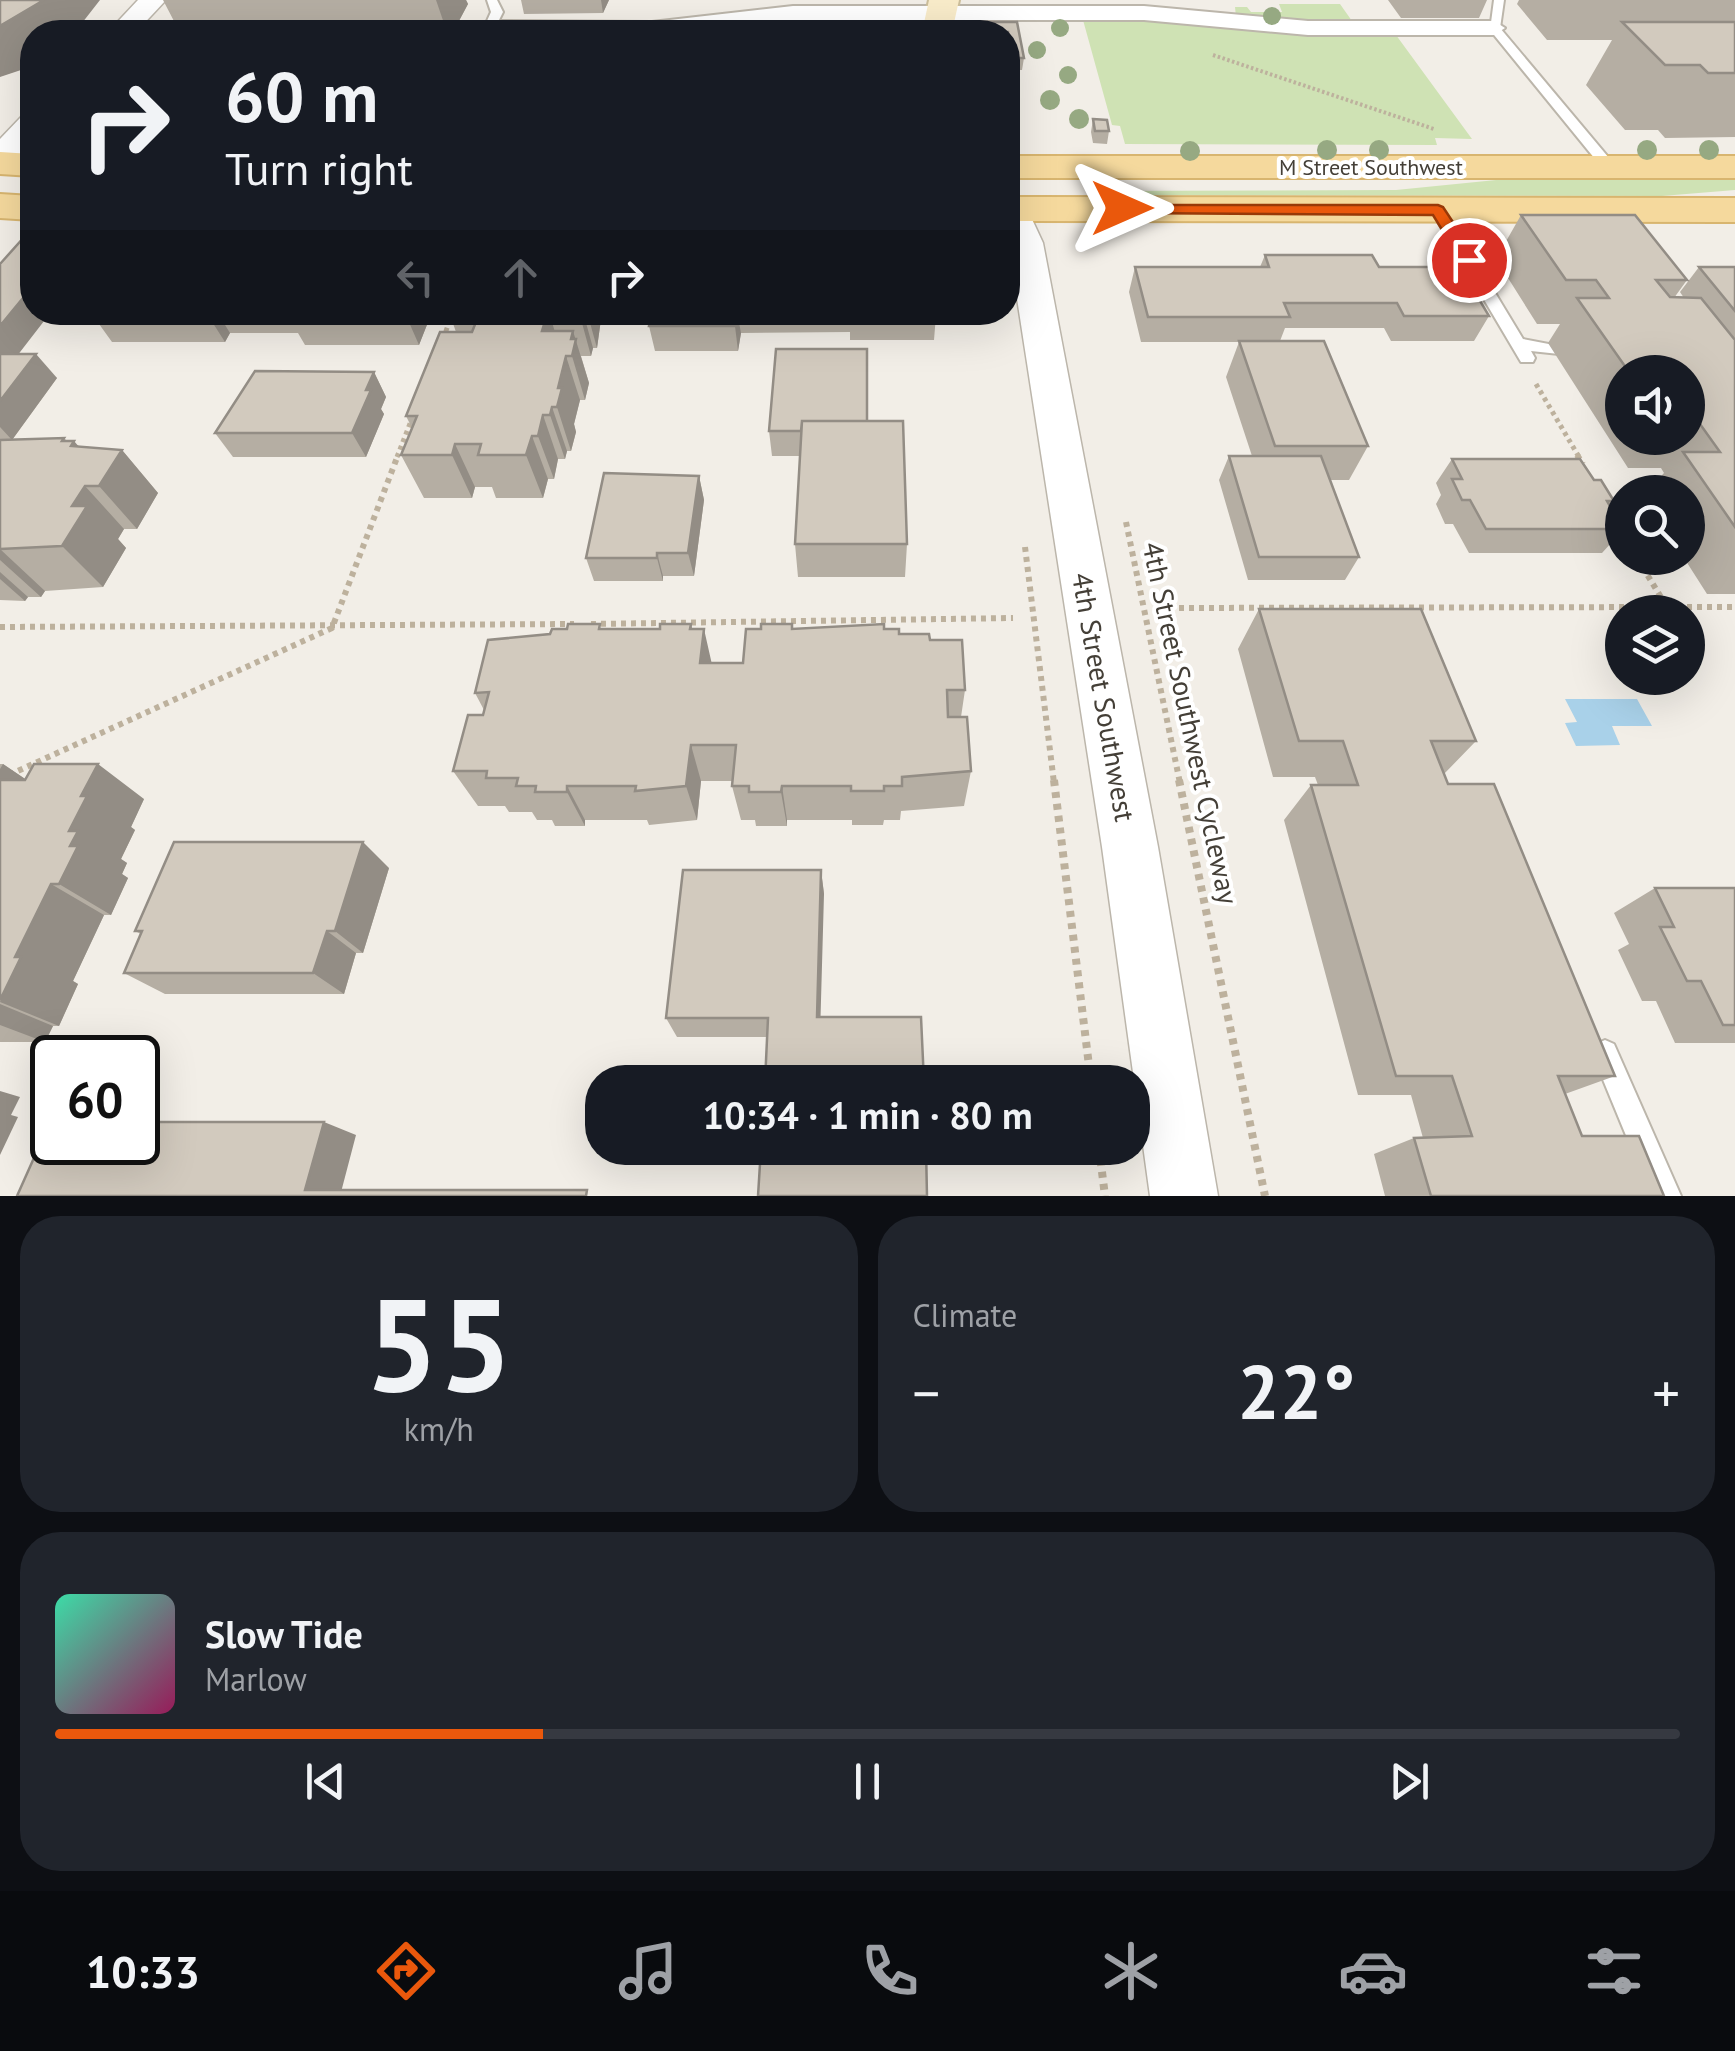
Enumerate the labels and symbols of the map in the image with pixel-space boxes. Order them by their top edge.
street label: M Street Southwest [1279,153,1464,181]
position arrow [1070,156,1174,260]
pin [1427,218,1512,303]
street label: 4th Street Southwest Cycleway [1135,539,1247,907]
street label: 4th Street Southwest [1064,570,1144,825]
speed limit sign: 60 [30,1035,160,1165]

